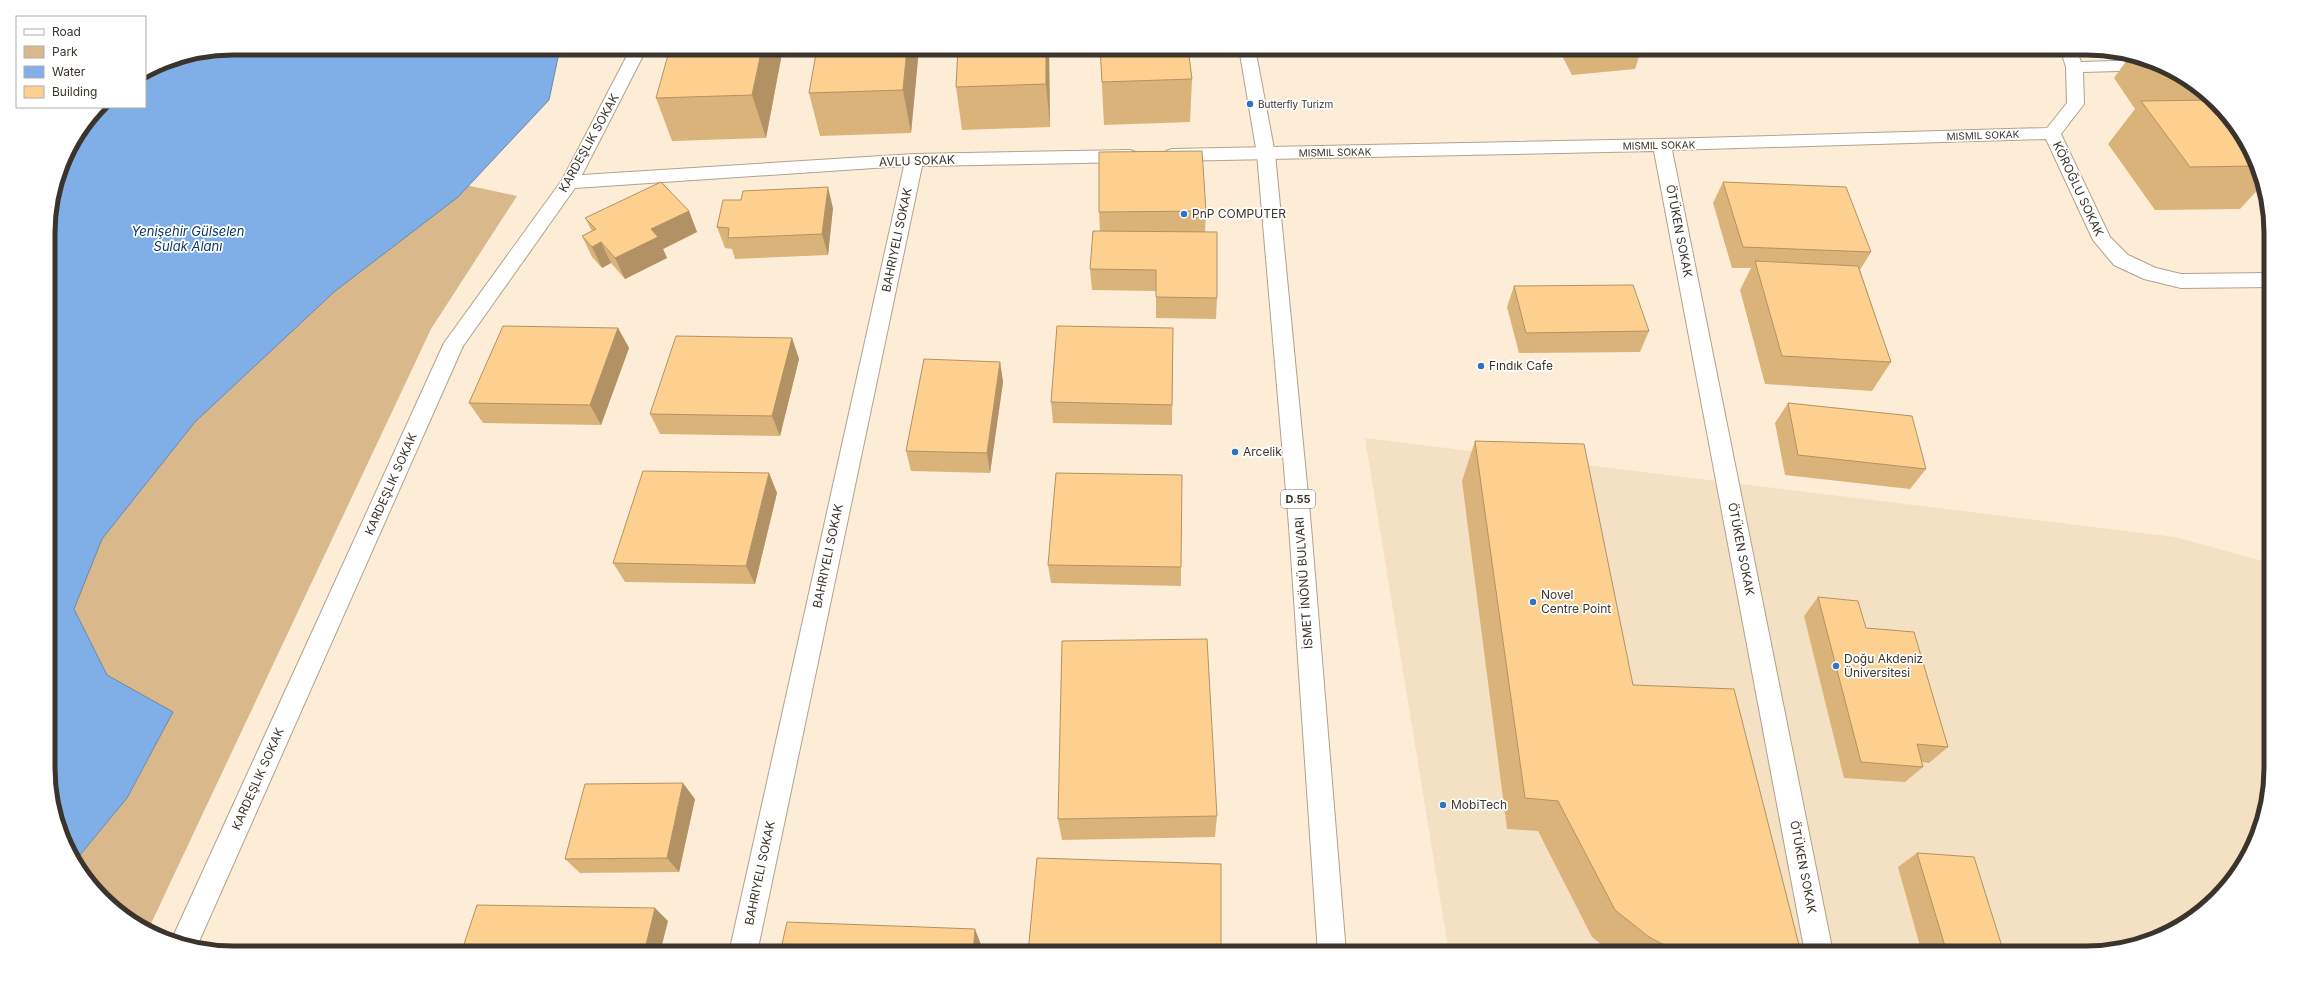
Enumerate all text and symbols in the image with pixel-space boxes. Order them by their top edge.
legend [16,16,146,108]
text: Road [52,24,81,39]
text: Park [52,44,78,59]
text: Water [52,64,86,79]
text: Building [52,84,97,99]
street label: KARDEŞLIK SOKAK [555,91,622,195]
place label: Butterfly Turizm [1258,98,1333,110]
marker: Butterfly Turizm [1245,99,1255,109]
street label: MISMIL SOKAK [1946,128,2020,142]
street label: MISMIL SOKAK [1623,138,1696,152]
street label: KÖROĞLU SOKAK [2050,139,2107,239]
street label: MISMIL SOKAK [1299,145,1372,159]
street label: AVLU SOKAK [879,152,955,169]
street label: ÖTÜKEN SOKAK [1663,183,1696,279]
street label: BAHRIYELI SOKAK [878,186,915,293]
place label: PnP COMPUTER [1192,206,1286,221]
marker: PnP COMPUTER [1179,209,1189,219]
water label: Yenişehir Gülselen Sulak Alanı [131,223,245,254]
place label: Fındık Cafe [1489,358,1553,373]
marker: Fındık Cafe [1476,361,1486,371]
street label: KARDEŞLIK SOKAK [361,430,420,537]
place label: Arcelik [1243,444,1282,459]
marker: Arcelik [1230,447,1240,457]
road number: D.55 [1281,490,1315,508]
street label: ÖTÜKEN SOKAK [1725,501,1758,597]
street label: BAHRIYELI SOKAK [809,502,846,609]
street label: İSMET İNÖNÜ BULVARI [1291,517,1316,650]
place label: Novel Centre Point [1541,587,1611,616]
marker: Novel Centre Point [1528,597,1538,607]
place label: Doğu Akdeniz Üniversitesi [1844,651,1923,680]
marker: Doğu Akdeniz Üniversitesi [1831,661,1841,671]
street label: KARDEŞLIK SOKAK [228,725,287,832]
place label: MobiTech [1451,797,1507,812]
marker: MobiTech [1438,800,1448,810]
street label: BAHRIYELI SOKAK [741,819,778,926]
street label: ÖTÜKEN SOKAK [1787,819,1820,915]

